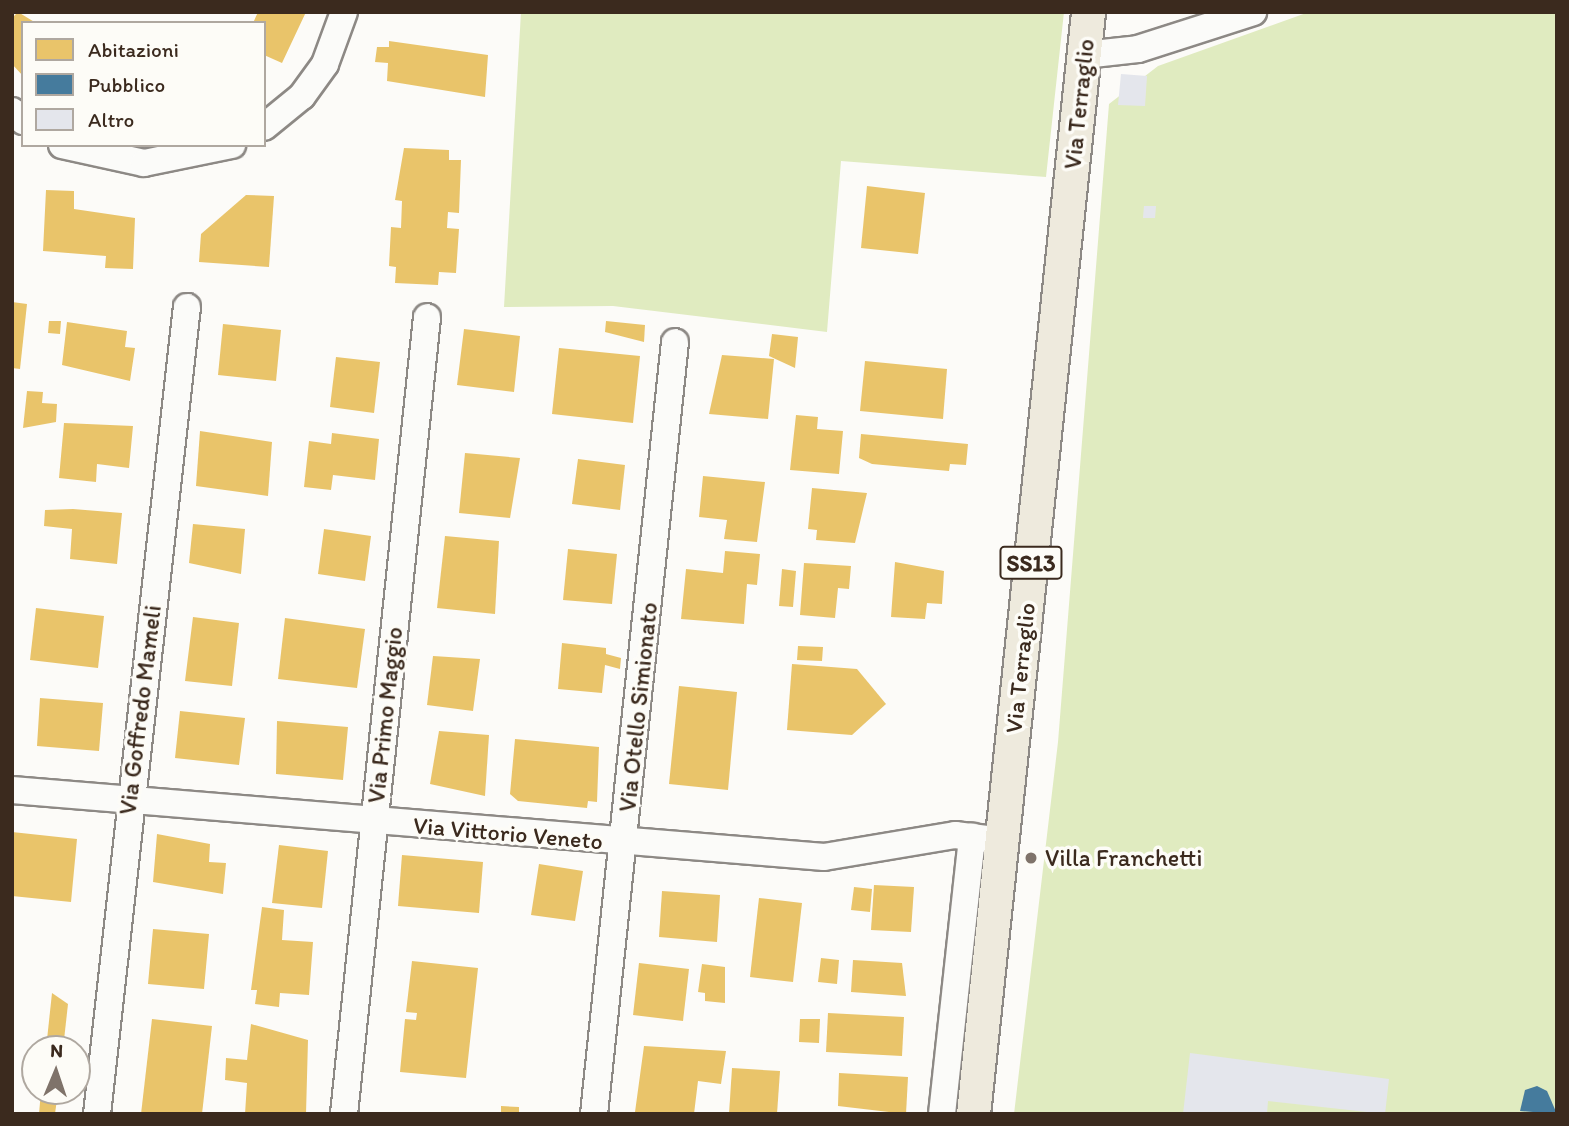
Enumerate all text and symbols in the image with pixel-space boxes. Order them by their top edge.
legend [21,21,266,147]
text: Abitazioni [88,37,179,62]
street label: Via Terraglio [1058,39,1100,169]
text: Pubblico [88,72,165,97]
text: Altro [88,107,134,132]
road number: SS13 [998,544,1064,582]
street label: Via Otello Simionato [613,600,663,814]
street label: Via Terraglio [999,603,1041,733]
street label: Via Goffredo Mameli [113,604,167,816]
street label: Via Primo Maggio [361,625,409,805]
street label: Via Vittorio Veneto [412,810,604,856]
place label: Villa Franchetti [1045,844,1202,872]
marker: Villa Franchetti [1023,850,1039,866]
north arrow [21,1035,91,1105]
text: N [50,1039,63,1062]

